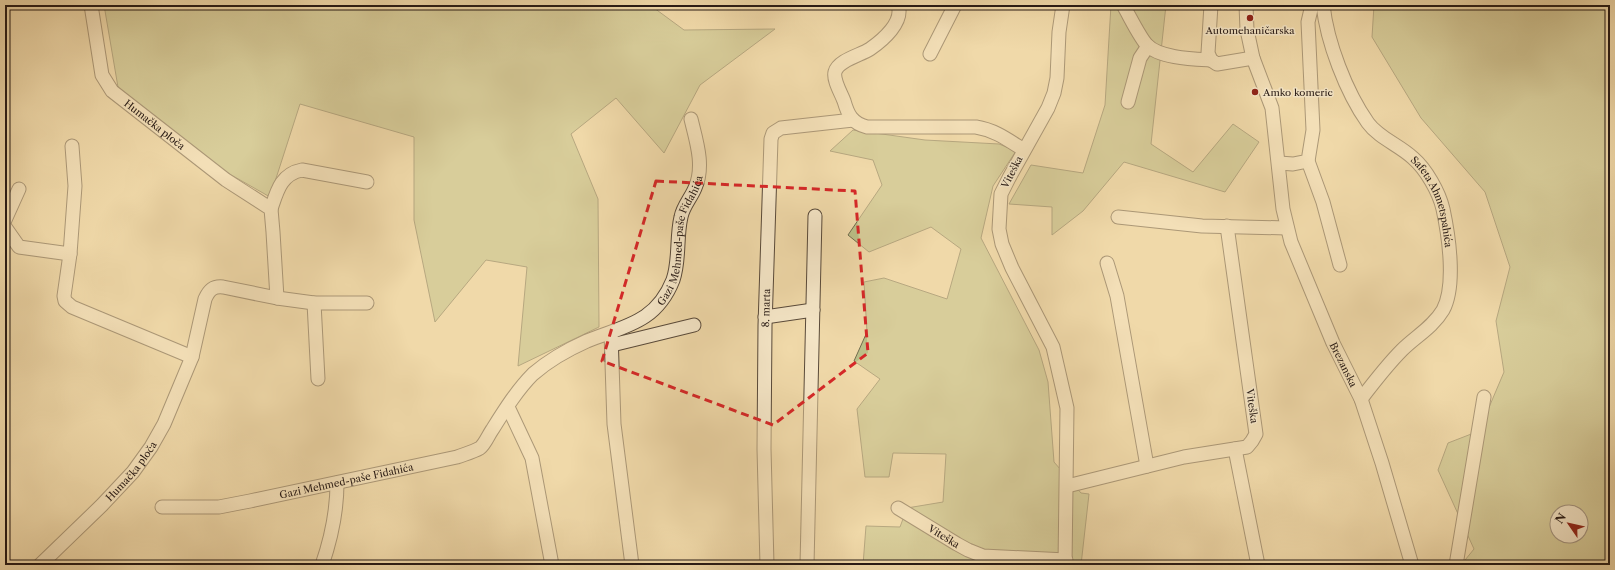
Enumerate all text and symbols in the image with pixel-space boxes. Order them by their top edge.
marker: Automehaničarska [1245,13,1255,23]
place label: Automehaničarska [1205,24,1295,37]
place label: Amko komeric [1262,86,1333,99]
marker: Amko komeric [1250,87,1260,97]
street label: Humačka ploča [122,97,188,153]
street label: Viteška [998,153,1026,191]
street label: Safeta Ahmetspahića [1408,153,1456,249]
street label: Gazi Mehmed-paše Fidahića [654,174,705,308]
street label: 8. marta [758,288,773,328]
street label: Brezanska [1327,340,1361,390]
street label: Viteška [1243,387,1261,425]
street label: Humačka ploča [103,438,160,504]
street label: Gazi Mehmed-paše Fidahića [278,460,415,501]
north arrow [1549,504,1589,544]
text: N [1552,510,1569,526]
street label: Viteška [925,521,963,551]

